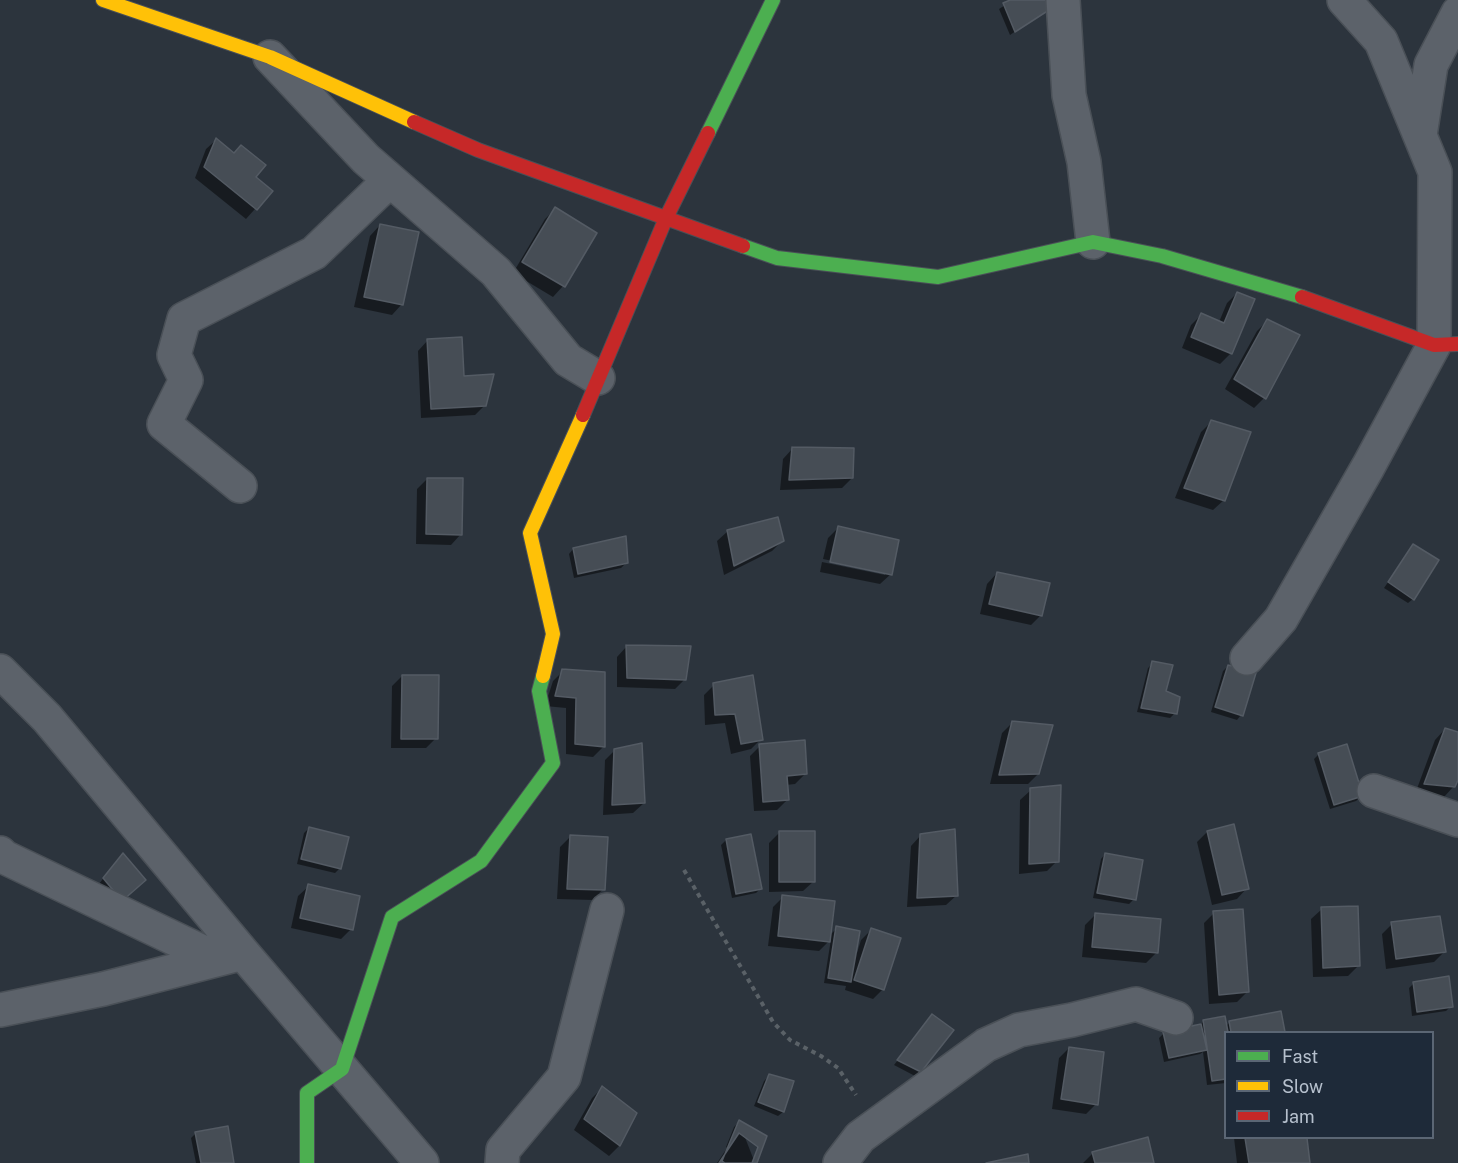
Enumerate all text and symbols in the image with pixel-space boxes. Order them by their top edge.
legend [1224,1031,1434,1139]
text: Fast [1282,1046,1318,1067]
text: Slow [1282,1076,1323,1097]
text: Jam [1282,1106,1315,1127]

